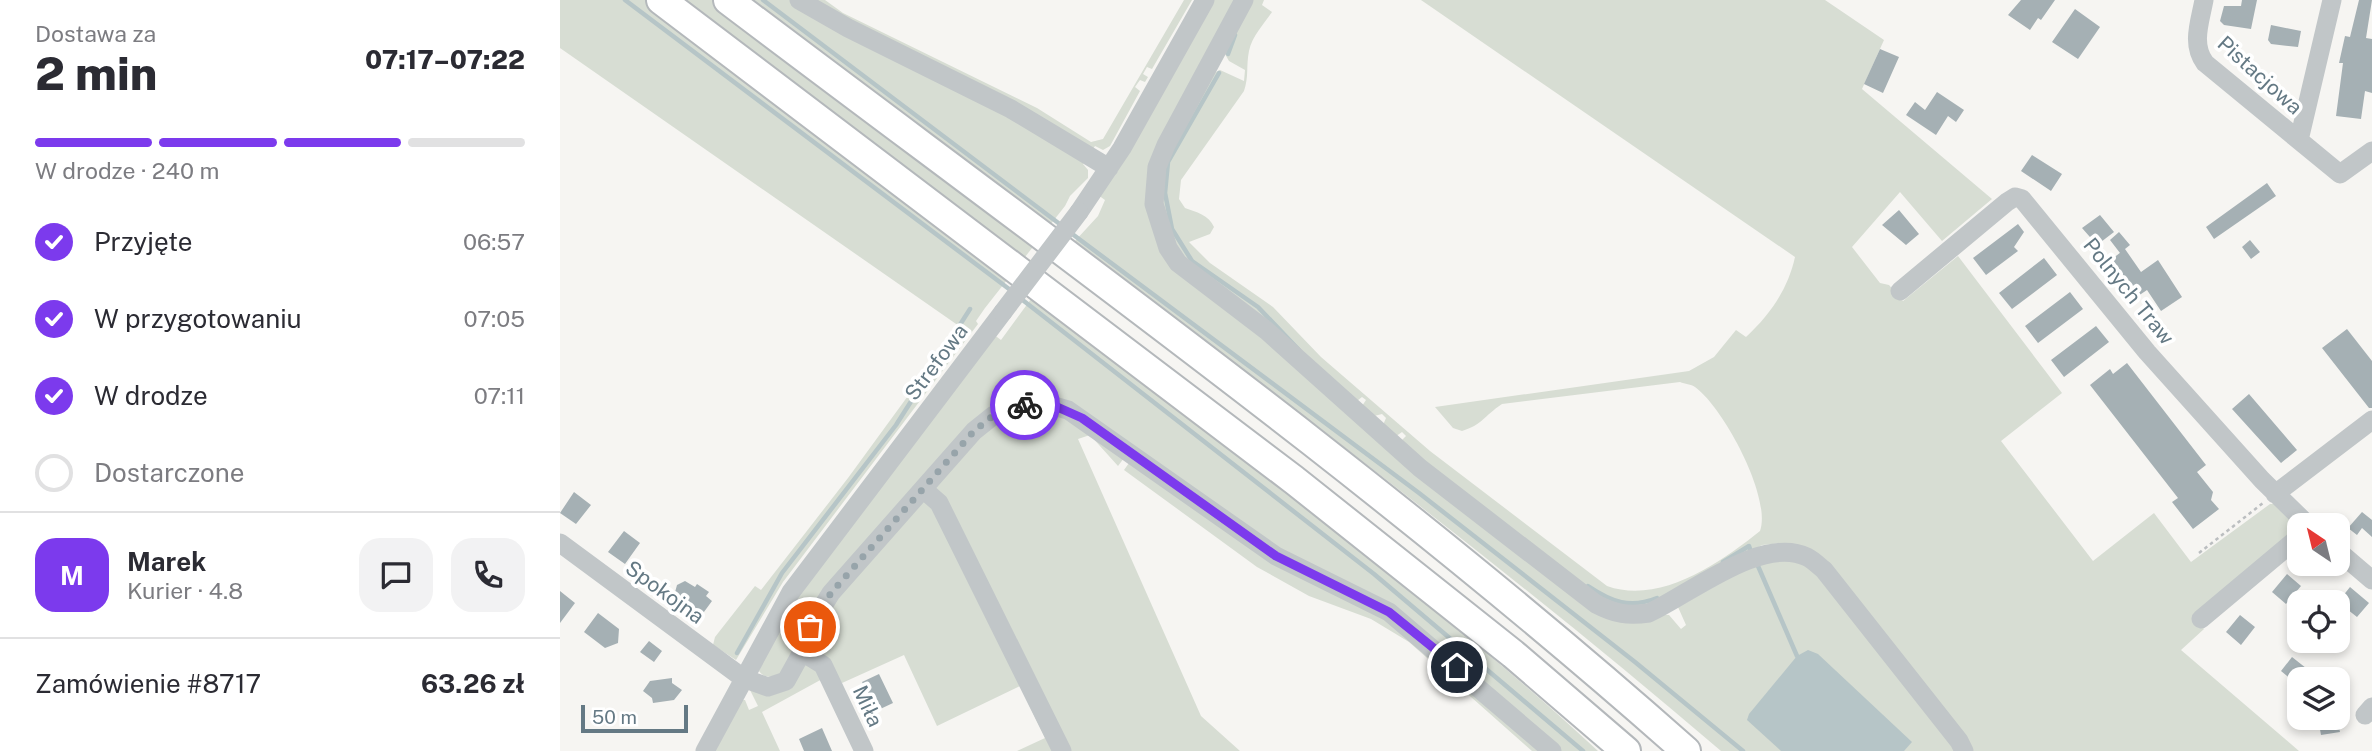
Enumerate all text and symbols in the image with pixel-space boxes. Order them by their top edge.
text: Dostawa za [35,20,156,47]
street label: Pistacjowa [2213,31,2307,119]
text: 07:17–07:22 [365,44,525,75]
text: 2 min [35,46,157,100]
text: W drodze · 240 m [35,157,220,184]
icon: check [35,223,73,261]
text: Przyjęte [94,226,193,257]
text: 06:57 [463,228,525,255]
street label: Polnych Traw [2078,233,2180,349]
icon: check [35,300,73,338]
text: W przygotowaniu [94,303,302,334]
text: 07:05 [464,305,525,332]
street label: Strefowa [899,319,973,405]
courier [990,370,1060,440]
icon: check [35,377,73,415]
text: W drodze [94,380,208,411]
text: 07:11 [474,382,525,409]
icon: bike [1006,386,1044,424]
text: Dostarczone [94,457,245,488]
north arrow [2287,513,2350,576]
map controls [2287,513,2350,730]
button: chat [359,538,433,612]
button: phone [451,538,525,612]
text: Marek [127,546,206,577]
street label: Spokojna [621,555,709,629]
text: M [60,560,84,591]
text: Kurier · 4.8 [127,577,243,604]
button: locate [2287,590,2350,653]
pin [780,597,840,657]
icon: bag [791,608,829,646]
pin [1427,637,1487,697]
icon: home [1438,648,1476,686]
button: layers [2287,667,2350,730]
text: Zamówienie #8717 [35,668,261,699]
text: 63.26 zł [421,668,525,699]
street label: Miła [848,681,888,731]
scale bar [581,702,688,734]
text: 50 m [592,706,637,728]

